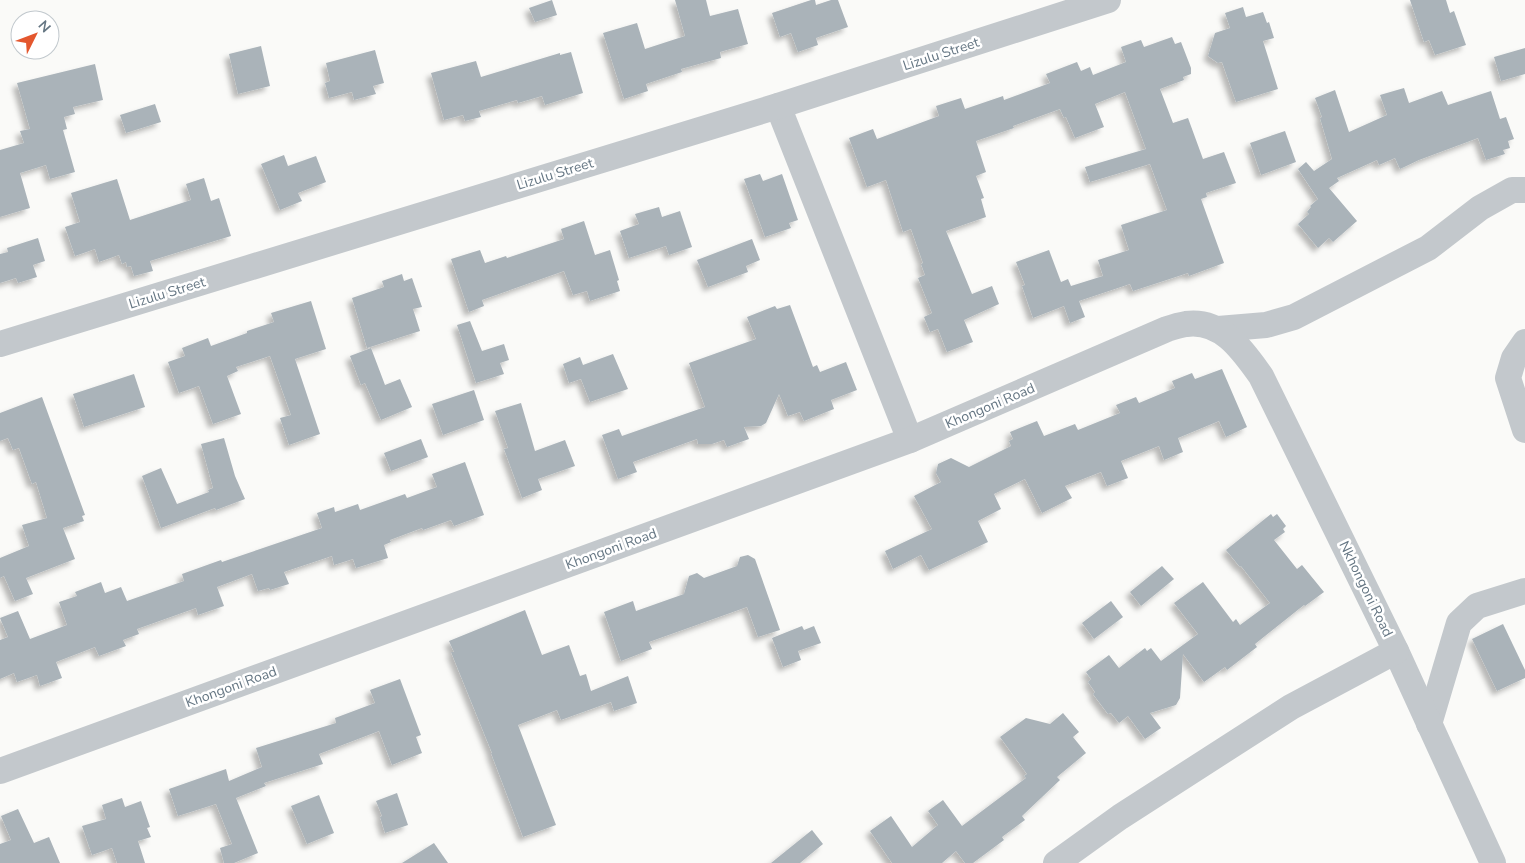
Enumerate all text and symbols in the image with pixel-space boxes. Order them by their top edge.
north arrow [10,10,60,60]
text: N [34,16,55,37]
street label: Lizulu Street [901,33,982,75]
street label: Lizulu Street [514,153,596,195]
street label: Lizulu Street [126,272,208,314]
street label: Khongoni Road [942,379,1038,433]
street label: Khongoni Road [563,524,659,574]
street label: Nkhongoni Road [1335,538,1397,640]
street label: Khongoni Road [183,662,279,712]

